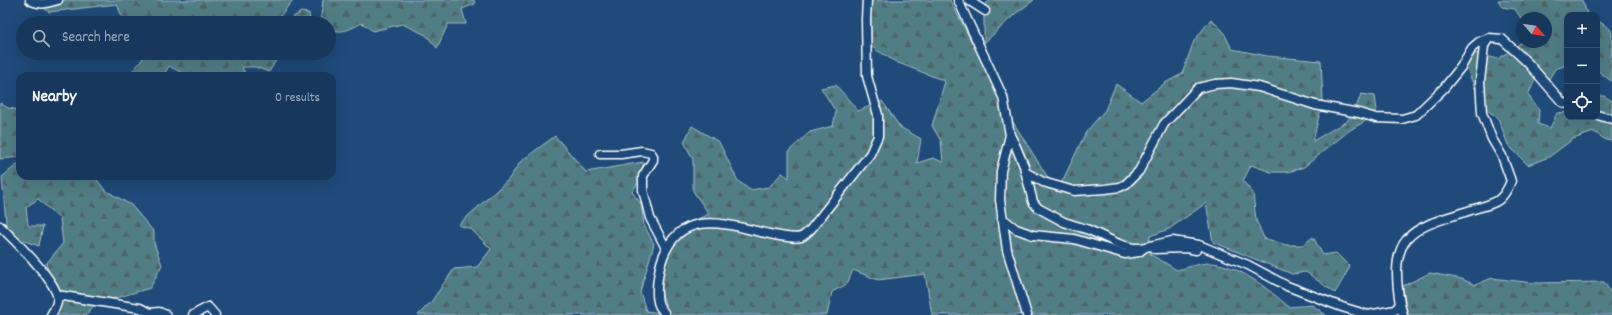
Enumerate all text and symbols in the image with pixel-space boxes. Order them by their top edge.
north arrow [1516,12,1552,48]
map controls [1564,12,1600,120]
button: + [1564,12,1600,48]
search box [16,16,336,60]
icon: search [30,27,52,49]
text: Search here [62,27,130,49]
button: − [1564,48,1600,84]
button: locate [1564,84,1600,120]
text: Nearby [32,86,76,110]
text: 0 results [275,89,320,108]

